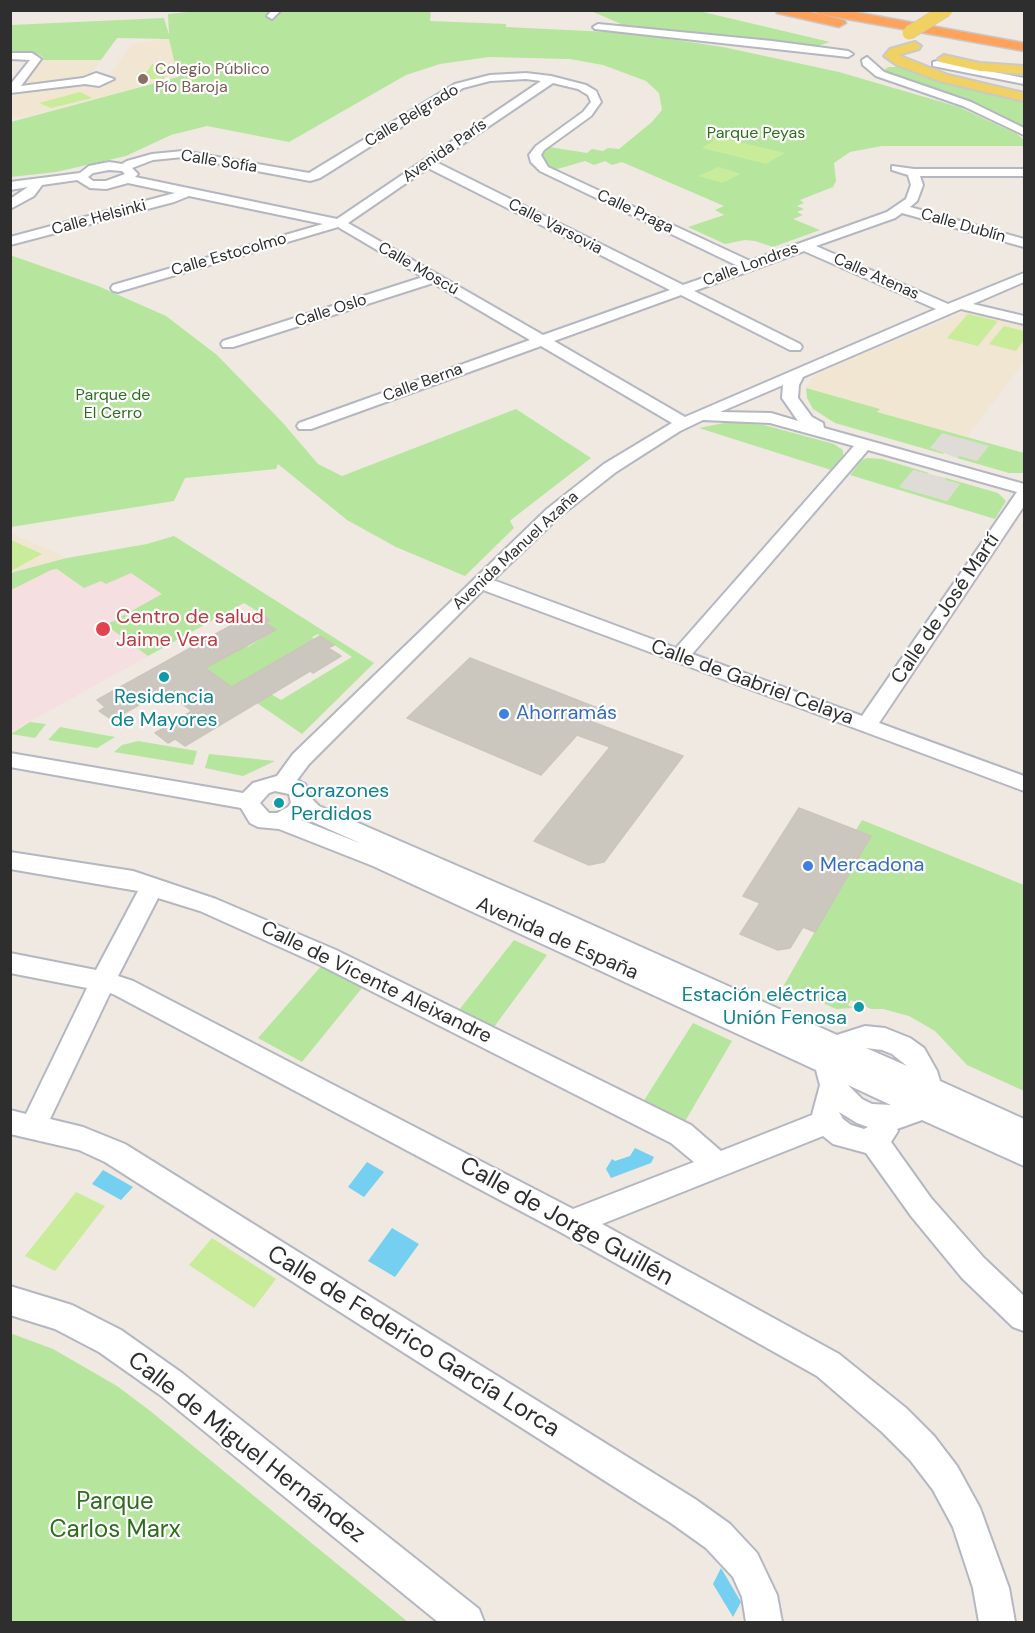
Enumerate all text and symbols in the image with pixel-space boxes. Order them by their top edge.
place label: Colegio Público Pío Baroja [155,60,270,98]
marker: Colegio Público Pío Baroja [136,72,150,86]
street label: Calle Belgrado [362,80,462,152]
street label: Avenida París [399,115,491,187]
park label: Parque Peyas [707,124,805,144]
street label: Calle Sofía [179,146,259,178]
street label: Calle Praga [594,186,676,238]
street label: Calle Varsovia [505,195,605,259]
street label: Calle Helsinki [50,196,148,240]
street label: Calle Dublín [918,205,1008,247]
street label: Calle Estocolmo [169,229,289,281]
street label: Calle Moscú [374,238,462,300]
street label: Calle Londres [701,239,801,291]
street label: Calle Atenas [830,250,922,304]
street label: Calle Oslo [293,290,369,332]
street label: Calle Berna [381,360,465,406]
park label: Parque de El Cerro [76,386,150,424]
street label: Avenida Manuel Azaña [449,488,583,614]
street label: Calle de José Martí [887,529,1005,689]
place label: Centro de salud Jaime Vera [116,606,264,653]
marker: Centro de salud Jaime Vera [94,620,112,638]
street label: Calle de Gabriel Celaya [647,635,857,731]
marker: Residencia de Mayores [157,670,171,684]
place label: Residencia de Mayores [110,686,218,733]
place label: Ahorramás [516,702,617,726]
marker: Ahorramás [497,707,511,721]
place label: Corazones Perdidos [291,780,389,827]
marker: Corazones Perdidos [272,796,286,810]
place label: Mercadona [820,854,924,878]
marker: Mercadona [801,859,815,873]
street label: Avenida de España [472,892,642,986]
street label: Calle de Vicente Aleixandre [257,917,495,1049]
place label: Estación eléctrica Unión Fenosa [682,984,847,1031]
marker: Estación eléctrica Unión Fenosa [852,1000,866,1014]
street label: Calle de Jorge Guillén [454,1151,678,1293]
street label: Calle de Federico García Lorca [261,1240,565,1444]
street label: Calle de Miguel Hernández [121,1346,371,1550]
park label: Parque Carlos Marx [49,1489,181,1545]

